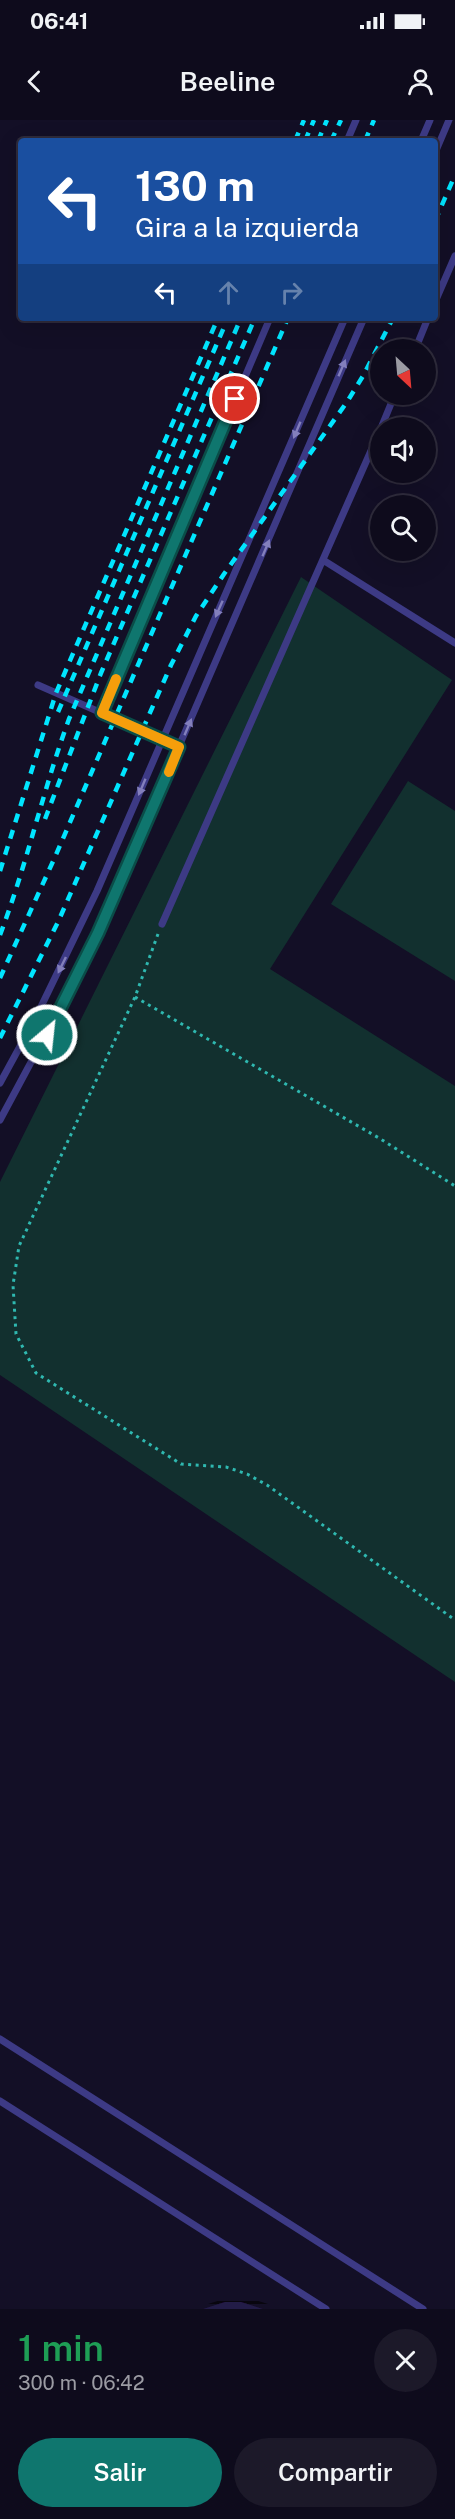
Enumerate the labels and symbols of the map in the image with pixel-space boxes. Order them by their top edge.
north arrow [370,339,436,405]
one-way arrow [337,359,347,377]
pin [209,373,260,424]
one-way arrow [292,421,301,438]
one-way arrow [261,538,271,556]
one-way arrow [215,600,224,617]
one-way arrow [183,717,193,735]
one-way arrow [137,779,146,796]
one-way arrow [57,957,66,974]
position arrow [15,1003,79,1067]

